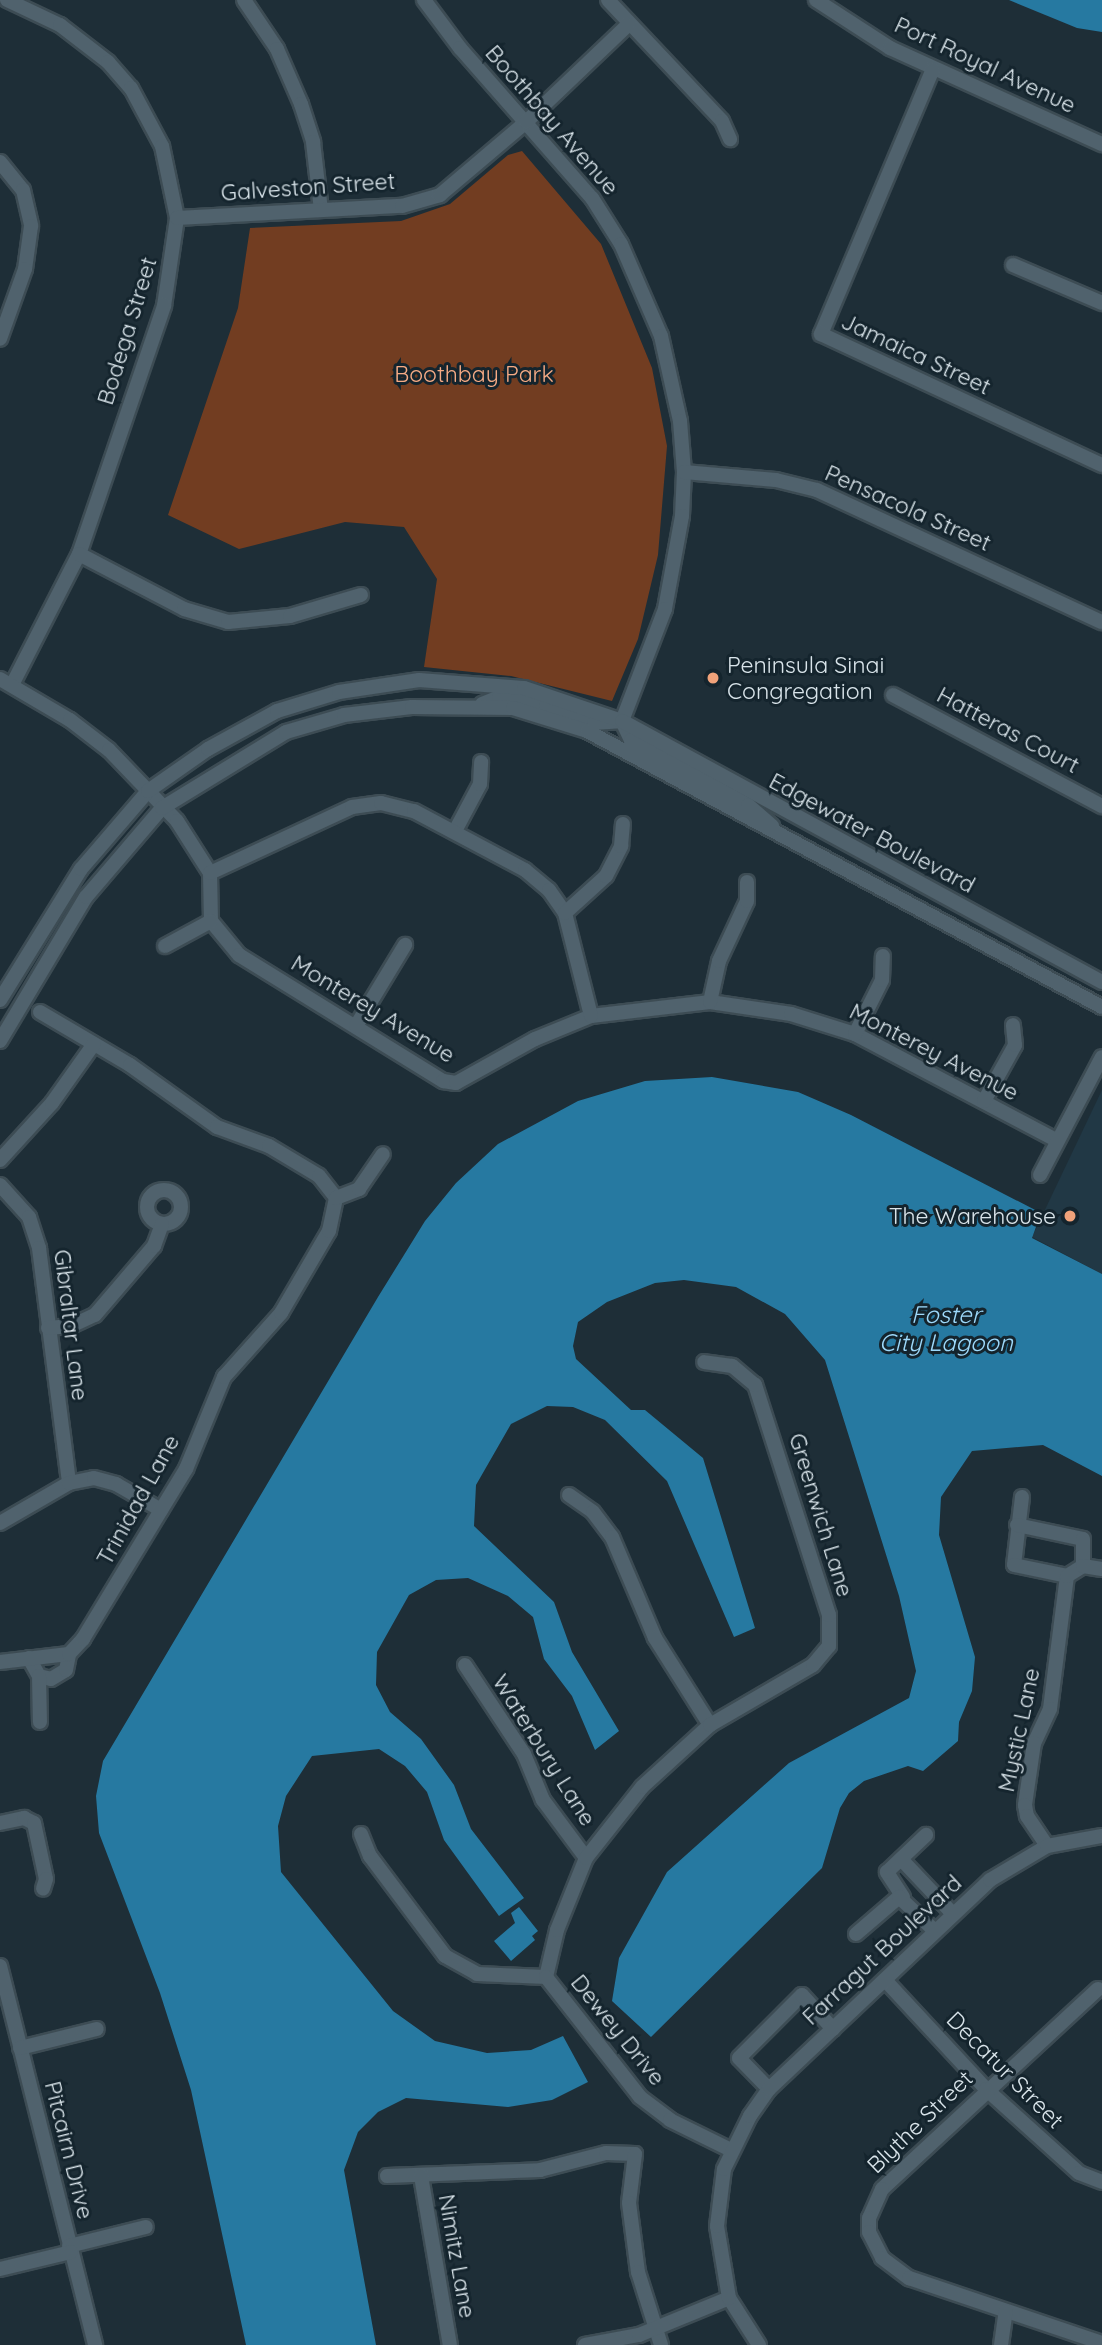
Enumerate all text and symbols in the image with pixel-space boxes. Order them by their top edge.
street label: Port Royal Avenue [890,11,1080,119]
street label: Boothbay Avenue [479,39,625,201]
street label: Galveston Street [220,167,396,207]
street label: Bodega Street [91,254,163,408]
street label: Jamaica Street [837,307,995,401]
park label: Boothbay Park [394,360,554,388]
street label: Pensacola Street [821,459,995,557]
place label: Peninsula Sinai Congregation [727,651,884,705]
marker: Peninsula Sinai Congregation [705,670,721,686]
street label: Hatteras Court [932,681,1084,779]
street label: Edgewater Boulevard [764,767,980,899]
street label: Monterey Avenue [286,949,460,1069]
street label: Monterey Avenue [845,997,1023,1107]
place label: The Warehouse [889,1202,1056,1230]
marker: The Warehouse [1062,1208,1078,1224]
street label: Gibraltar Lane [48,1248,94,1402]
water label: Foster City Lagoon [879,1301,1013,1357]
street label: Trinidad Lane [91,1430,185,1570]
street label: Greenwich Lane [783,1430,859,1600]
street label: Mystic Lane [992,1665,1046,1795]
street label: Waterbury Lane [486,1669,602,1831]
street label: Farragut Boulevard [797,1869,967,2031]
street label: Dewey Drive [565,1969,671,2091]
street label: Decatur Street [941,2006,1069,2134]
street label: Blythe Street [862,2065,978,2179]
street label: Pitcairn Drive [39,2078,99,2222]
street label: Nimitz Lane [433,2192,481,2320]

